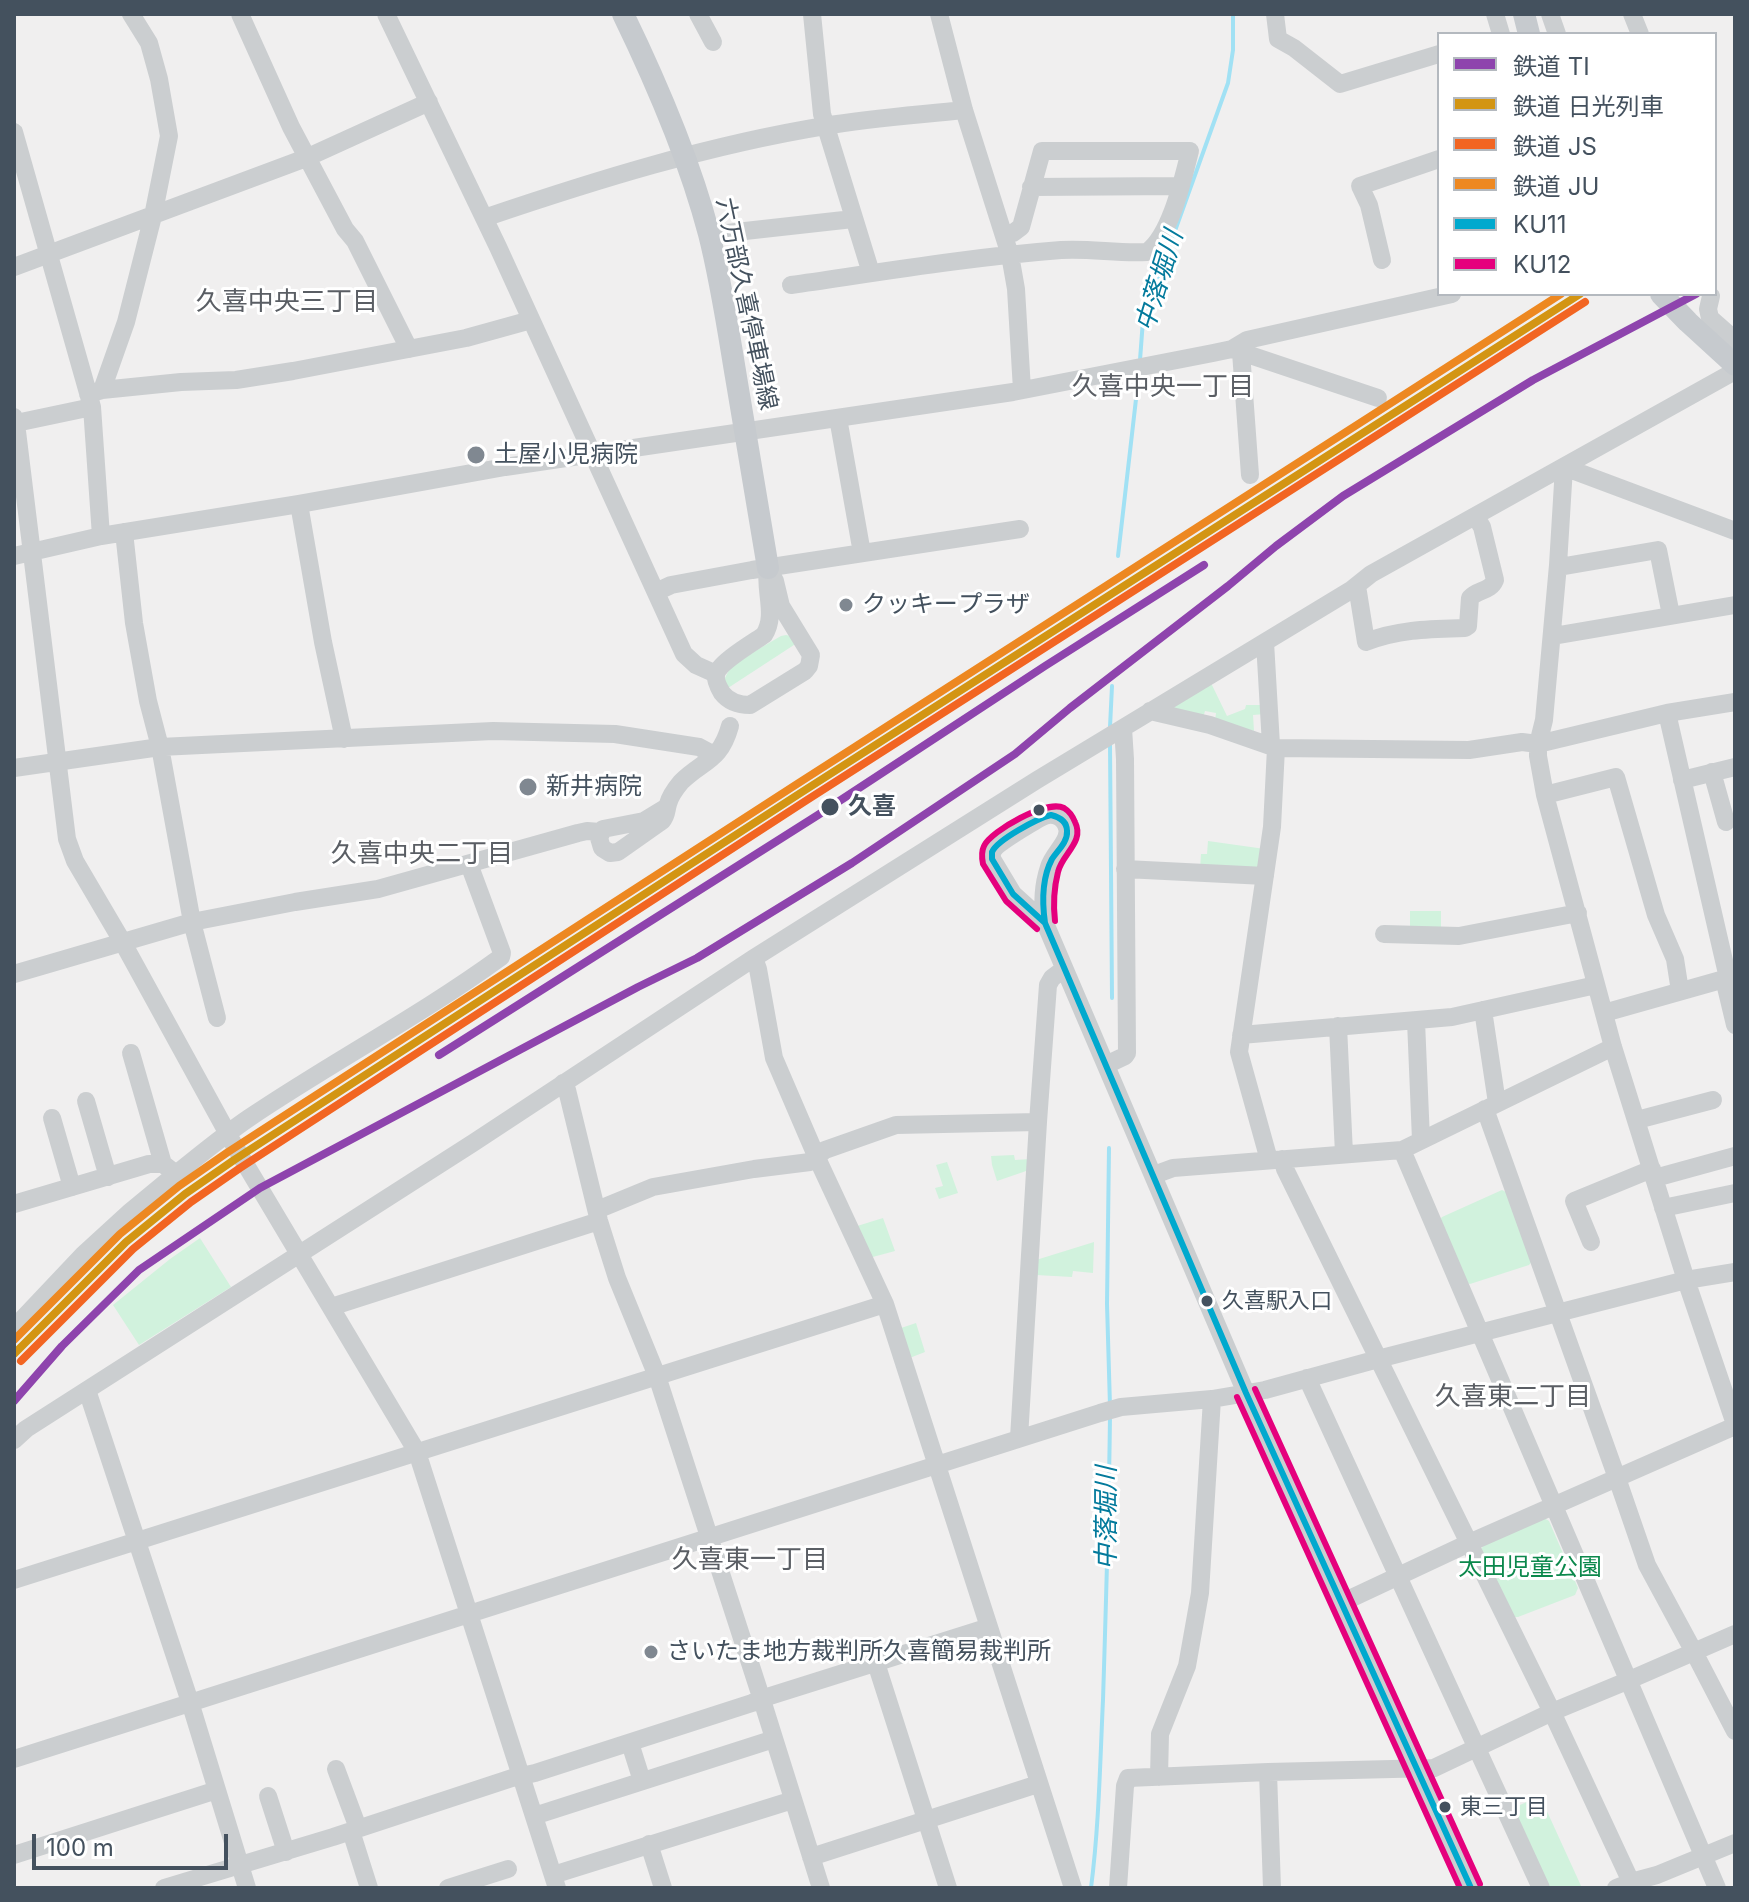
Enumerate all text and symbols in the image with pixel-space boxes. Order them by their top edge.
legend [1437,32,1717,296]
text: 鉄道 TI [1513,52,1590,81]
text: 鉄道 日光列車 [1513,92,1664,121]
text: 鉄道 JS [1513,132,1597,161]
text: 鉄道 JU [1513,172,1599,201]
street label: 六万部久喜停車場線 [709,195,783,413]
text: KU11 [1513,210,1567,239]
water label: 中落堀川 [1130,227,1190,335]
text: KU12 [1513,250,1571,279]
district label: 久喜中央三丁目 [196,286,378,318]
district label: 久喜中央一丁目 [1072,371,1254,403]
place label: 土屋小児病院 [494,441,638,469]
marker: 土屋小児病院 [465,444,487,466]
place label: クッキープラザ [862,591,1030,619]
marker: クッキープラザ [837,596,855,614]
place label: 新井病院 [546,773,642,801]
marker: 新井病院 [517,776,539,798]
place label: 久喜 [848,793,896,821]
marker: 久喜 [819,796,841,818]
unlabelled marker [1031,802,1047,818]
district label: 久喜中央二丁目 [331,838,513,870]
place label: 久喜駅入口 [1222,1288,1332,1314]
marker: 久喜駅入口 [1199,1293,1215,1309]
district label: 久喜東二丁目 [1435,1381,1591,1413]
water label: 中落堀川 [1091,1466,1123,1570]
district label: 久喜東一丁目 [672,1544,828,1576]
park label: 太田児童公園 [1458,1554,1602,1582]
place label: さいたま地方裁判所久喜簡易裁判所 [667,1638,1051,1666]
marker: さいたま地方裁判所久喜簡易裁判所 [642,1643,660,1661]
place label: 東三丁目 [1460,1794,1548,1820]
marker: 東三丁目 [1437,1799,1453,1815]
scale bar [36,1818,232,1868]
text: 100 m [46,1833,114,1862]

